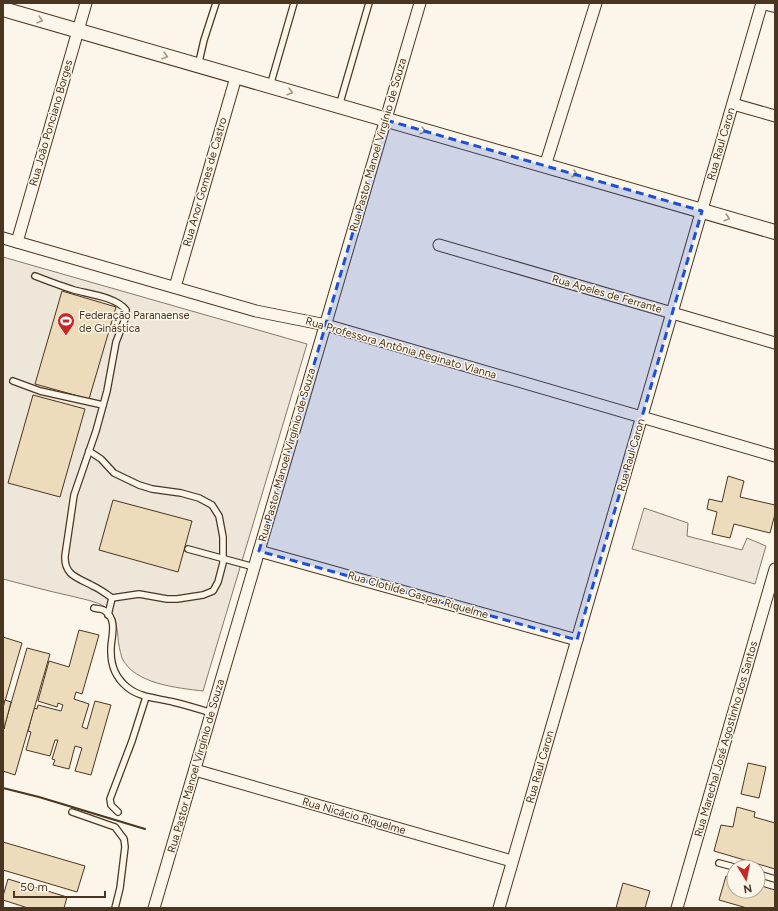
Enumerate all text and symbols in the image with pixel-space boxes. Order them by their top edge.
one-way arrow [37,15,44,24]
one-way arrow [162,51,169,60]
street label: Rua Pastor Manoel Virgínio de Souza [347,57,409,233]
street label: Rua João Ponciano Borges [27,58,75,188]
one-way arrow [287,87,294,96]
street label: Rua Raul Caron [704,106,738,182]
street label: Rua Anor Gomes de Castro [180,116,230,248]
one-way arrow [419,126,426,135]
one-way arrow [571,169,578,178]
one-way arrow [723,213,730,222]
street label: Rua Apeles de Ferrante [550,272,664,316]
place label: Federação Paranaense de Ginástica [79,309,190,335]
sports icon: Federação Paranaense de Ginástica [56,311,76,336]
street label: Rua Professora Antônia Reginato Vianna [304,314,498,382]
street label: Rua Pastor Manoel Virgínio de Souza [256,367,318,543]
street label: Rua Raul Caron [614,417,648,493]
street label: Rua Clotilde Gaspar Riquelme [346,569,490,621]
street label: Rua Marechal José Agostinho dos Santos [692,640,760,838]
street label: Rua Pastor Manoel Virgínio de Souza [165,678,227,854]
street label: Rua Raul Caron [523,729,557,805]
street label: Rua Nicácio Riquelme [301,795,407,837]
north arrow [726,859,766,899]
scale bar [14,873,105,899]
text: 50 m [20,880,48,894]
text: N [742,881,753,895]

